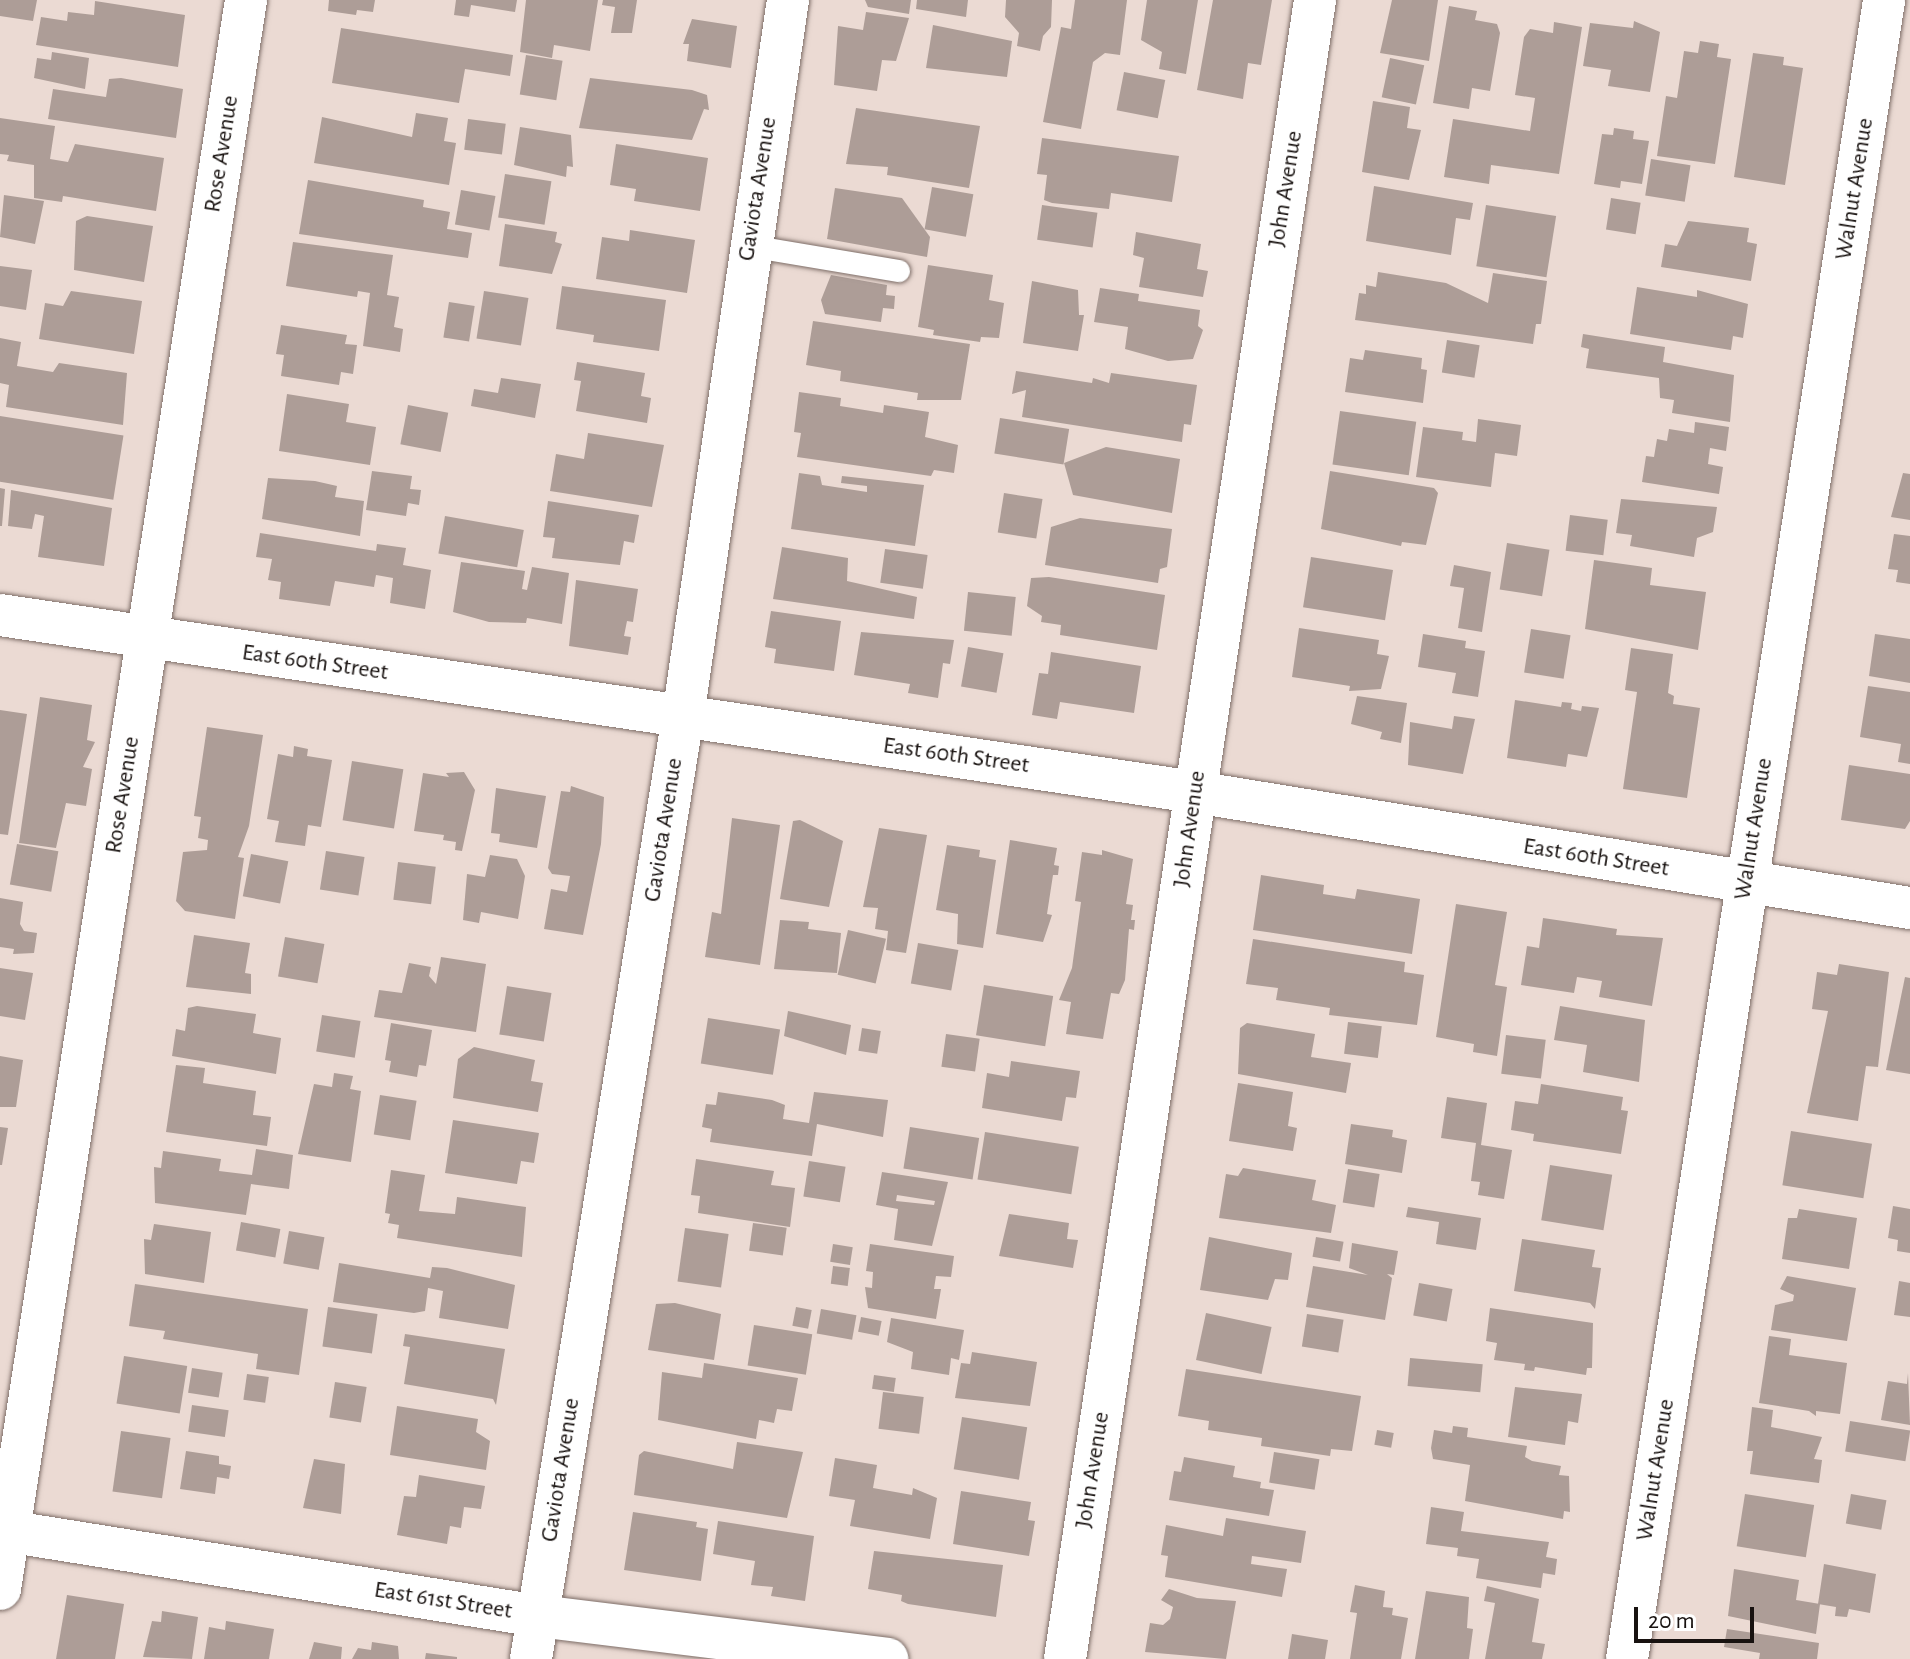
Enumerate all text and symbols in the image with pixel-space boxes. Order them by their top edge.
street label: Rose Avenue [199,93,245,215]
street label: Gaviota Avenue [732,115,784,263]
street label: Walnut Avenue [1830,116,1880,262]
street label: John Avenue [1263,129,1309,249]
street label: East 60th Street [240,638,390,688]
street label: East 60th Street [881,731,1031,781]
street label: Rose Avenue [100,734,146,856]
street label: Gaviota Avenue [638,756,690,904]
street label: Walnut Avenue [1729,756,1779,902]
street label: John Avenue [1168,769,1212,889]
street label: East 60th Street [1521,832,1671,884]
street label: Gaviota Avenue [535,1396,587,1544]
street label: Walnut Avenue [1631,1397,1681,1543]
street label: John Avenue [1070,1410,1116,1530]
street label: East 61st Street [372,1576,514,1626]
scale bar [1638,1591,1758,1641]
text: 20 m [1648,1609,1695,1633]

